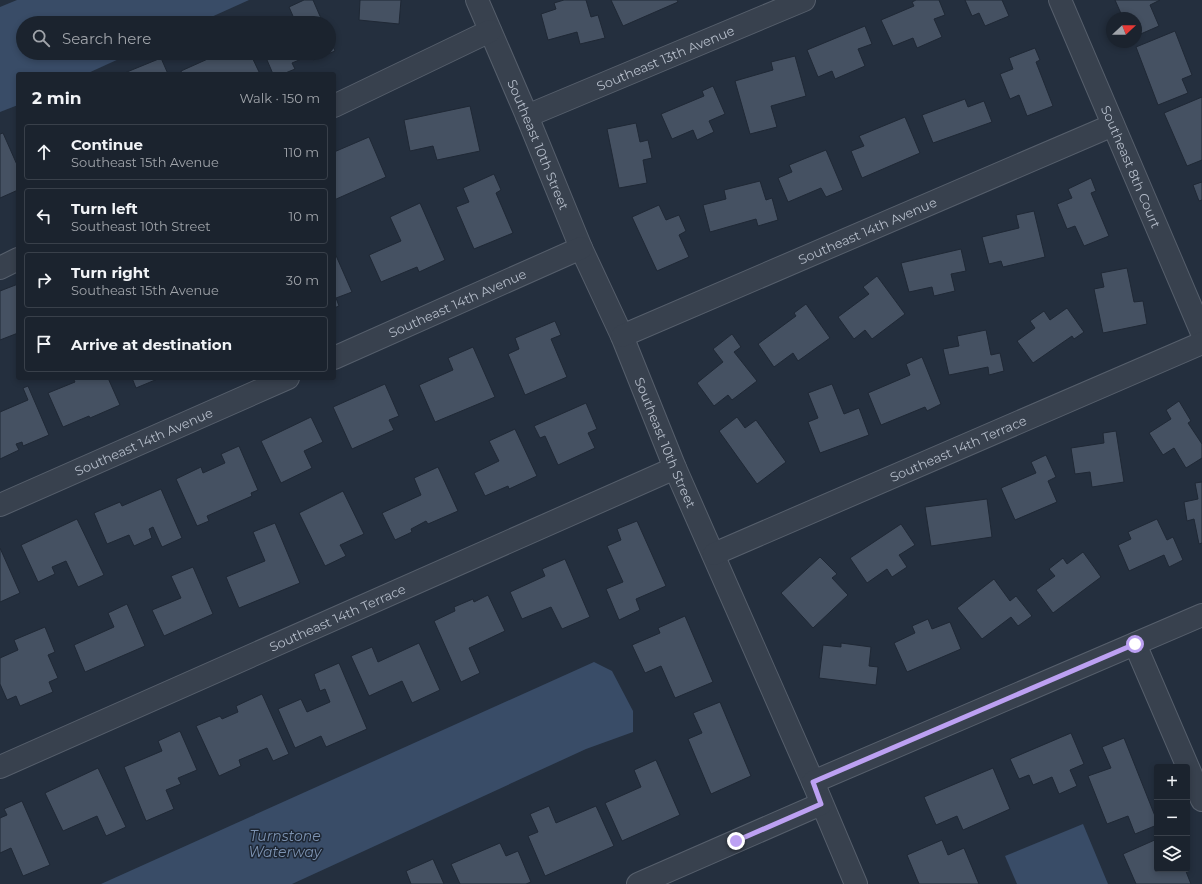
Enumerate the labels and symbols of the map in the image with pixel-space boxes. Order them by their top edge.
north arrow [1106,12,1142,48]
street label: Southeast 13th Avenue [594,22,737,94]
street label: Southeast 10th Street [504,77,572,212]
street label: Southeast 8th Court [1098,103,1164,230]
street label: Southeast 14th Avenue [796,194,939,267]
street label: Southeast 14th Avenue [386,265,529,341]
street label: Southeast 10th Street [631,375,699,510]
street label: Southeast 14th Avenue [72,404,215,479]
street label: Southeast 14th Terrace [887,412,1029,485]
street label: Southeast 14th Terrace [267,580,408,655]
route start [1126,635,1144,653]
water label: Turnstone Waterway [249,827,323,861]
route end [727,832,745,850]

